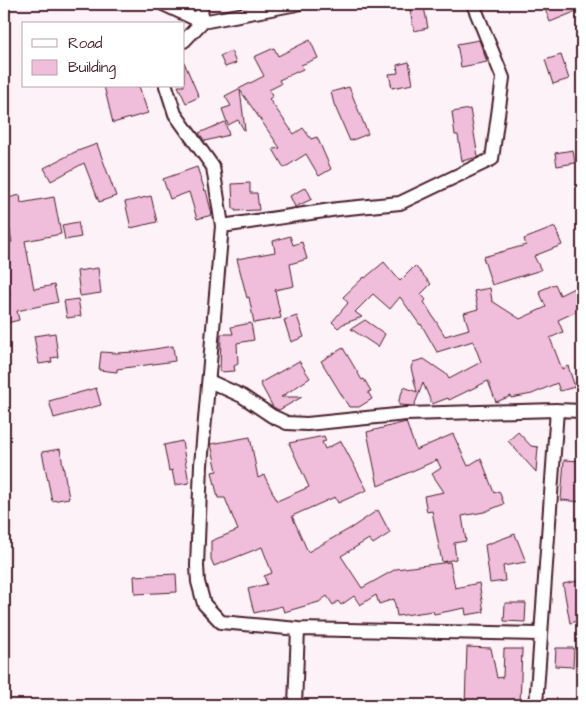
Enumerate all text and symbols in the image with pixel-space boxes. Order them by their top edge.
legend [22,22,185,88]
text: Road [68,33,103,54]
text: Building [68,57,116,79]

